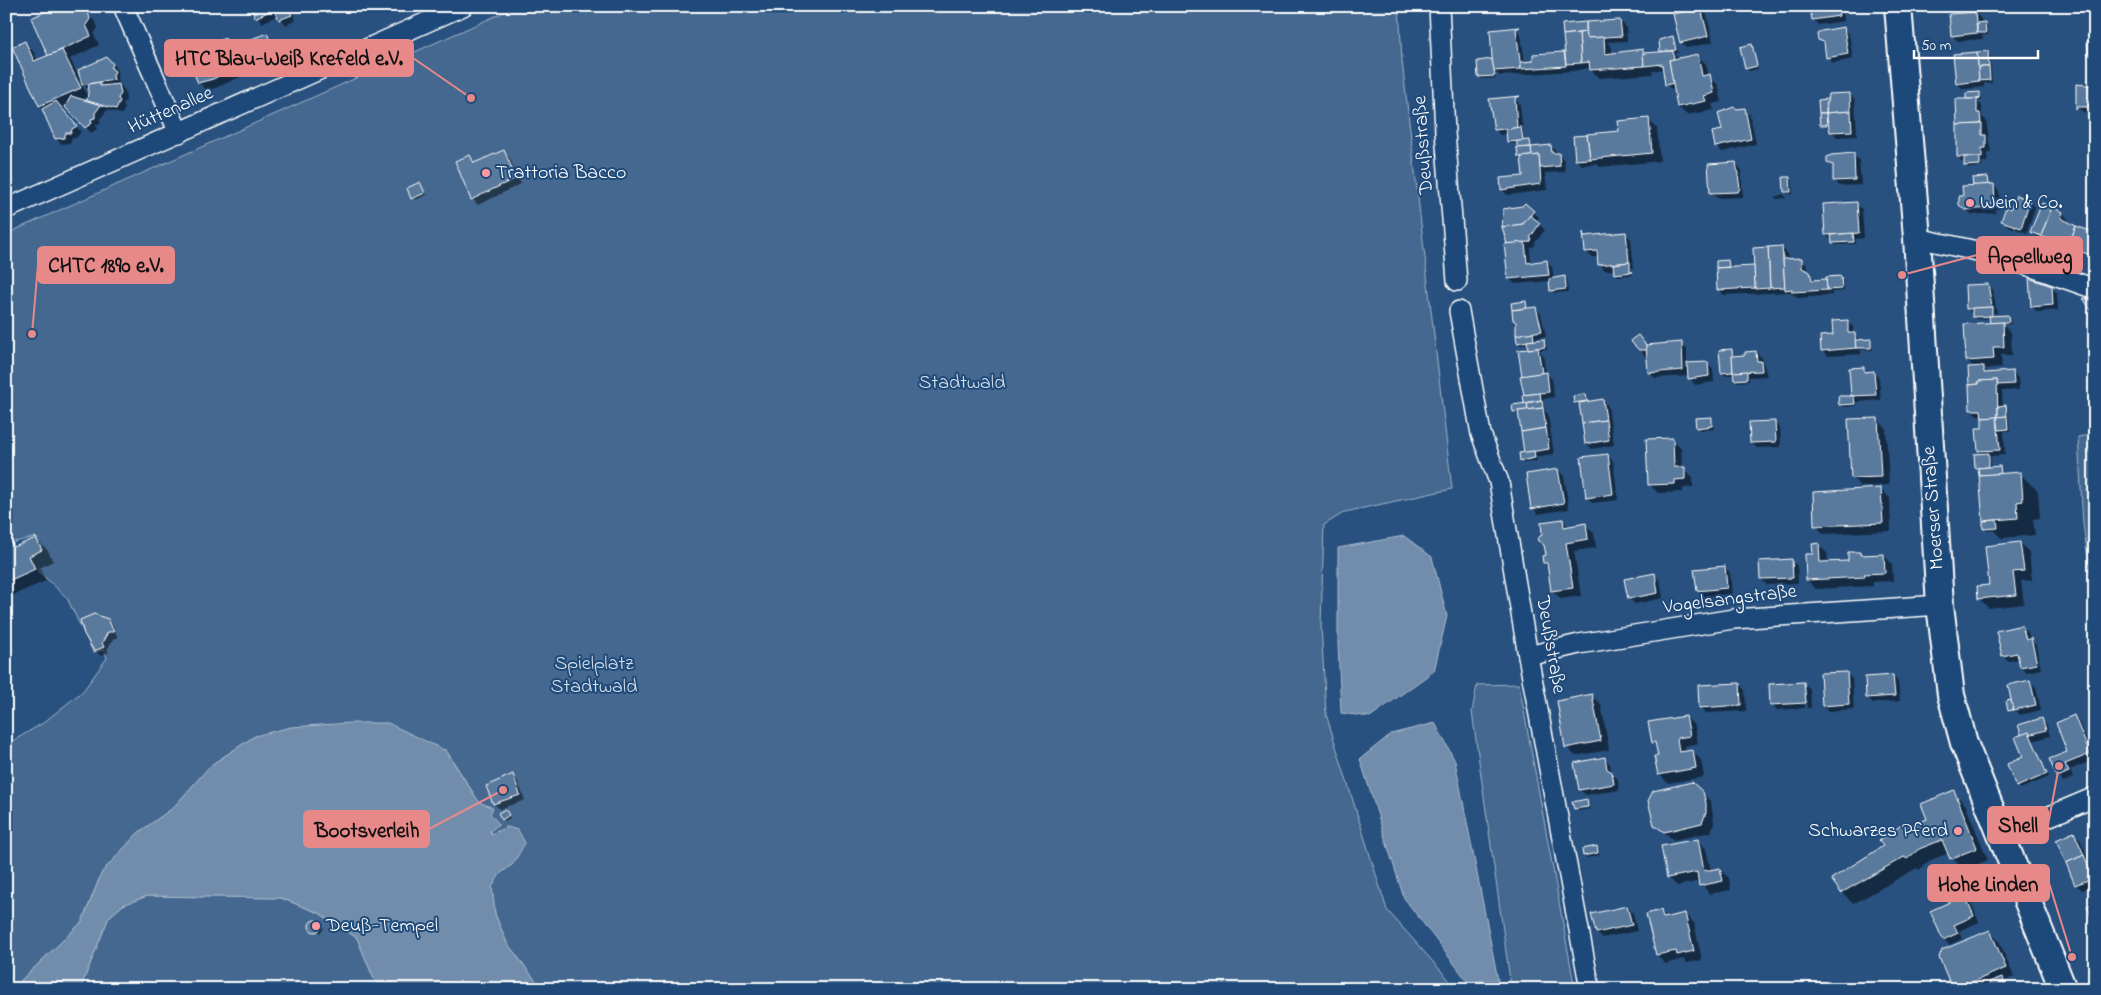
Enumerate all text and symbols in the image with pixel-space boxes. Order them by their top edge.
scale bar [1914,28,2037,60]
text: 50 m [1921,35,1952,57]
callout: HTC Blau-Weiß Krefeld e.V. [165,40,413,76]
text: HTC Blau-Weiß Krefeld e.V. [175,45,404,75]
street label: Hüttenallee [124,79,218,143]
street label: Deußstraße [1406,95,1442,196]
place label: Trattoria Bacco [496,159,626,188]
marker: Trattoria Bacco [480,167,492,179]
place label: Wein & Co. [1980,189,2063,218]
marker: Wein & Co. [1964,197,1976,209]
callout: Appellweg [1977,237,2082,273]
text: Appellweg [1988,243,2072,275]
callout: CHTC 1890 e.V. [38,247,174,283]
text: CHTC 1890 e.V. [48,252,165,282]
park label: Stadtwald [919,369,1005,398]
street label: Moerser Straße [1915,445,1953,571]
street label: Vogelsangstraße [1661,577,1799,624]
street label: Deußstraße [1527,593,1573,696]
park label: Spielplatz Stadtwald [551,650,637,702]
callout: Shell [1988,807,2048,843]
callout: Bootsverleih [304,811,429,847]
text: Shell [1998,812,2038,842]
text: Bootsverleih [313,817,420,847]
place label: Schwarzes Pferd [1808,817,1948,846]
marker: Schwarzes Pferd [1952,825,1964,837]
callout: Hohe Linden [1928,865,2049,901]
text: Hohe Linden [1938,871,2038,901]
place label: Deuß-Tempel [325,912,438,941]
marker: Deuß-Tempel [310,920,322,932]

